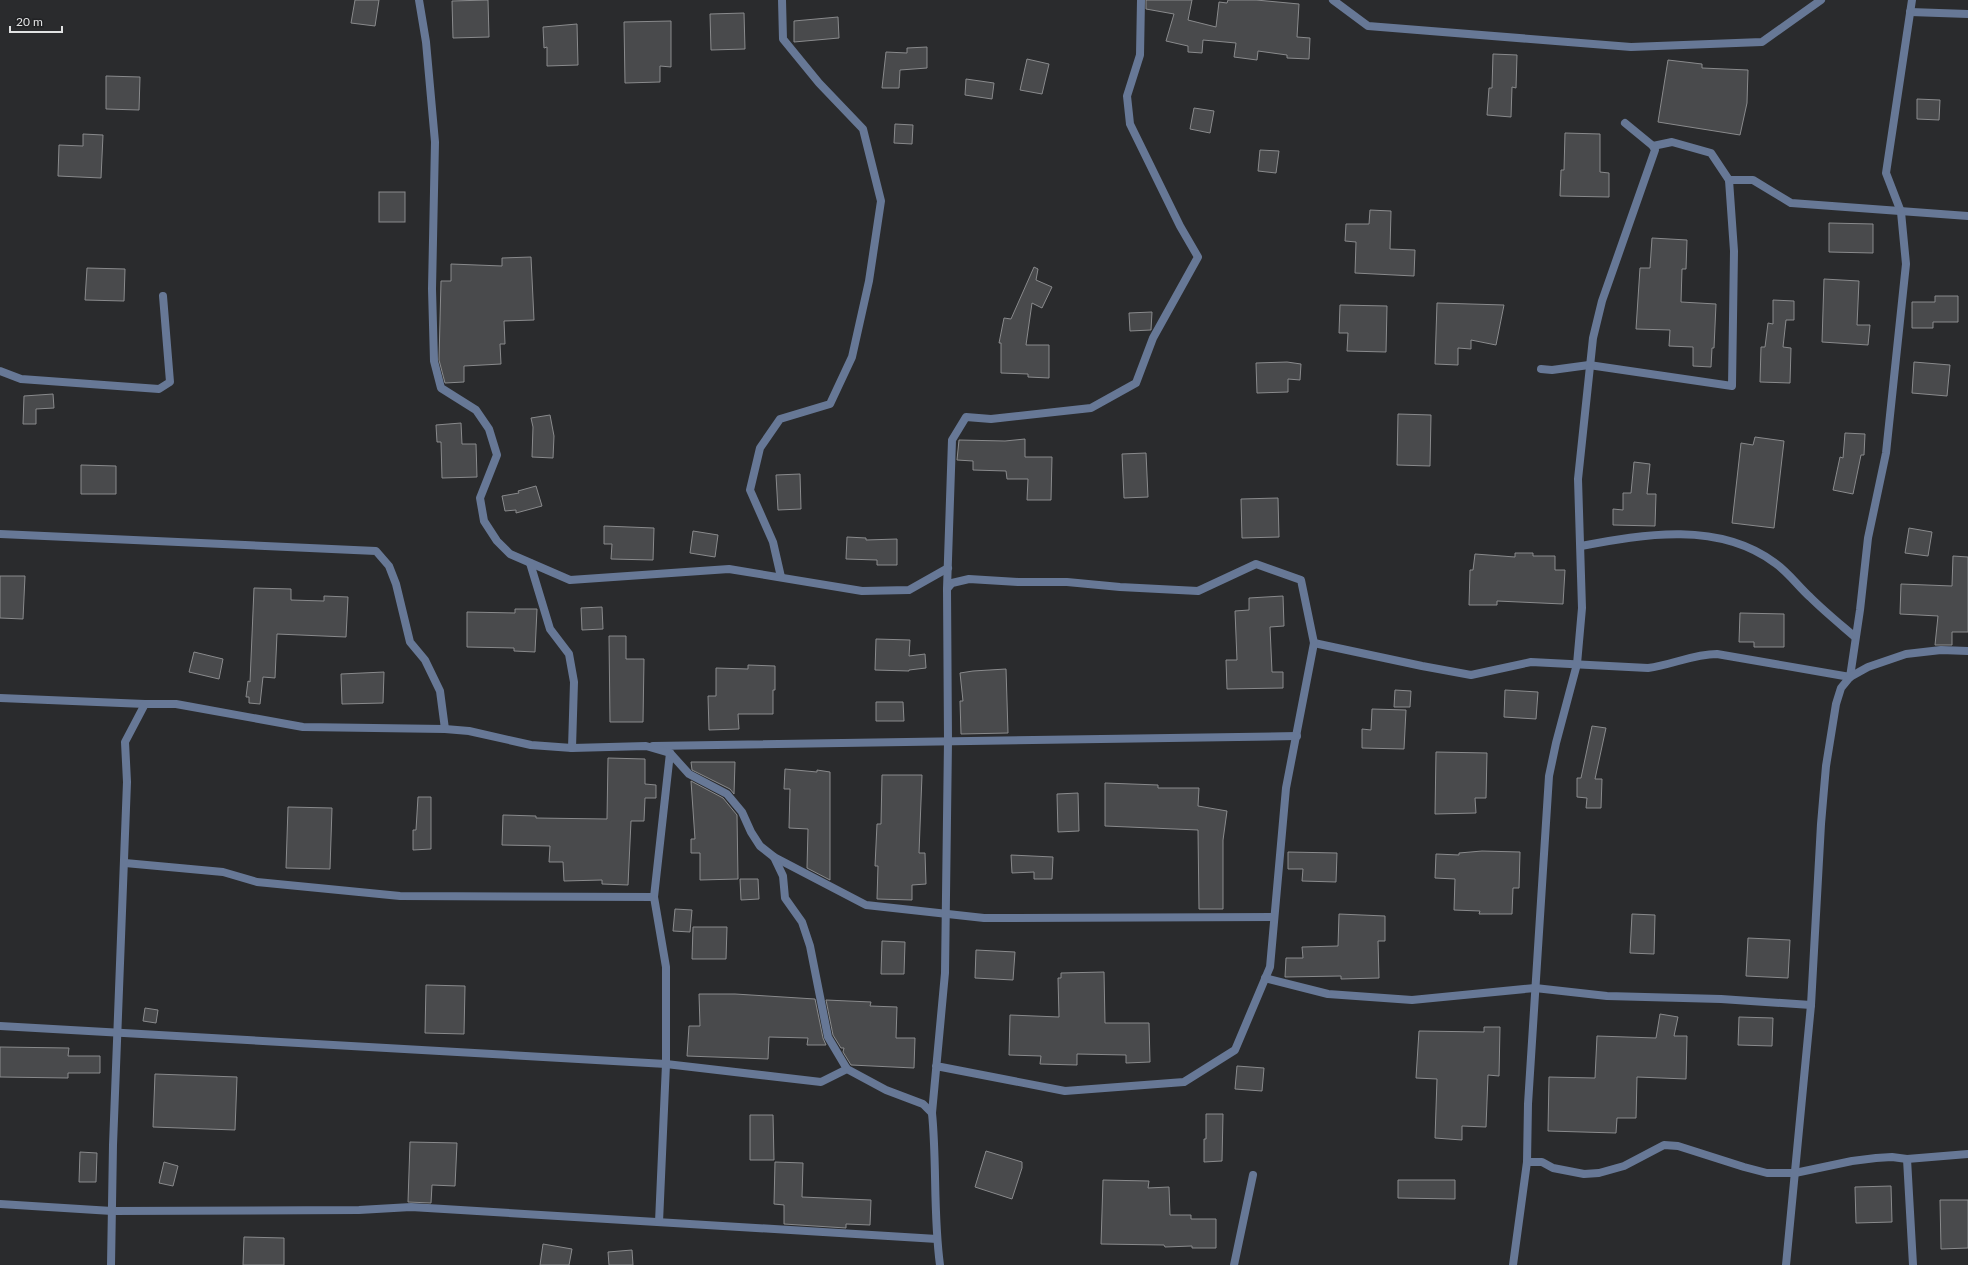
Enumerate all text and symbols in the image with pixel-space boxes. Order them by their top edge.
scale bar [10,8,62,34]
text: 20 m [16,14,43,29]

